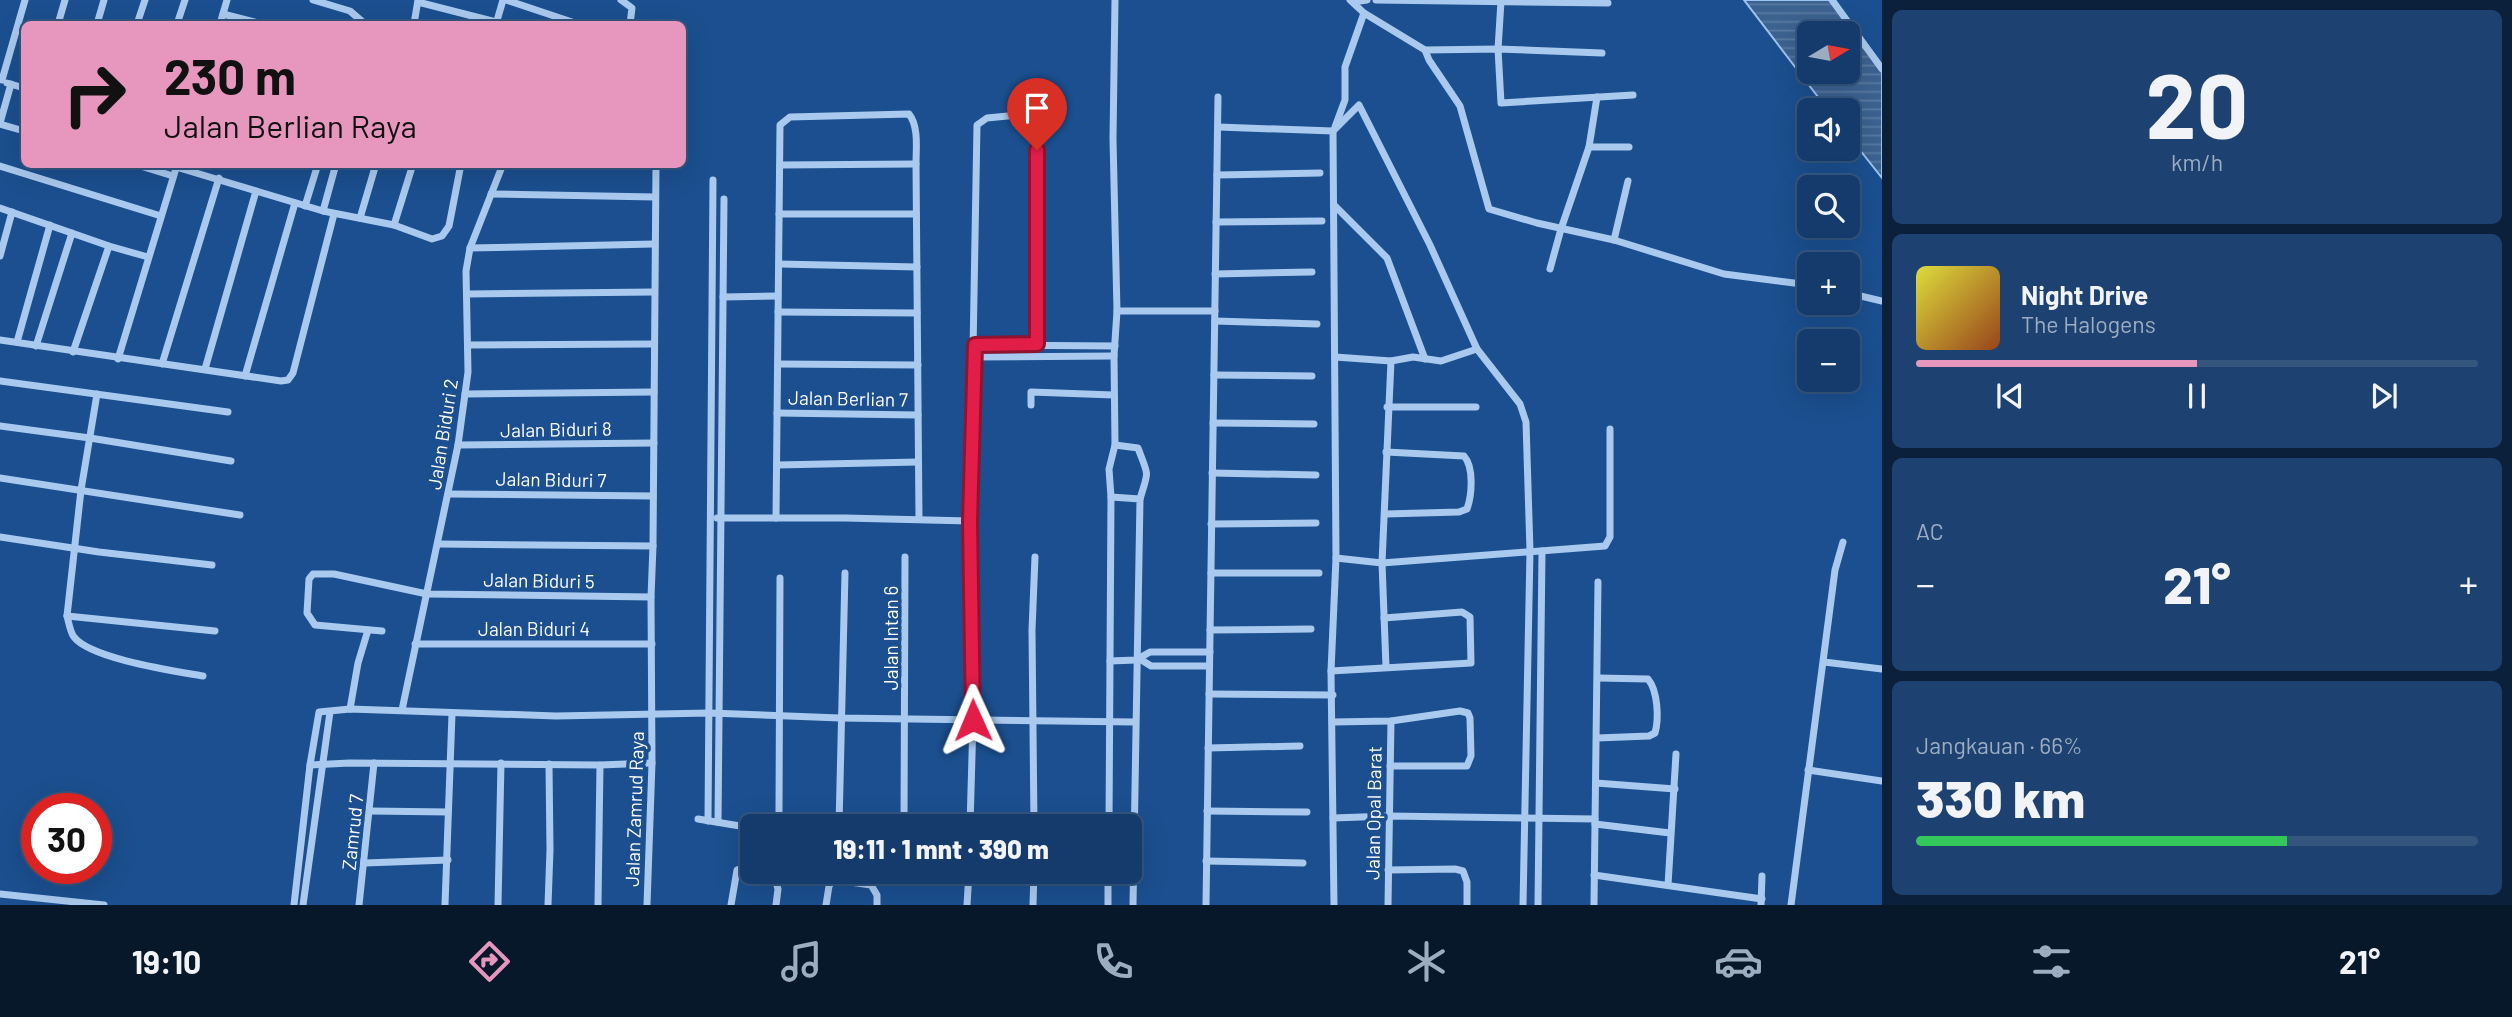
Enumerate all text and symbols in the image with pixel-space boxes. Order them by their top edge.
north arrow [1797,21,1860,84]
map controls [1797,21,1860,392]
text: 230 m [164,46,296,105]
text: 20 [2146,48,2248,157]
icon: right [49,49,140,140]
pin [1007,78,1067,150]
icon: arrive [1018,89,1056,127]
button: sound [1797,98,1860,161]
text: Jalan Berlian Raya [164,106,417,144]
text: km/h [2171,148,2223,176]
button: search [1797,175,1860,238]
button: + [1797,252,1860,315]
text: Night Drive [2021,279,2148,310]
text: The Halogens [2021,310,2156,338]
button: − [1797,329,1860,392]
street label: Jalan Biduri 2 [422,377,462,491]
icon: previous [1991,377,2029,415]
icon: pause [2178,377,2216,415]
icon: next [2365,377,2403,415]
street label: Jalan Berlian 7 [788,385,908,411]
street label: Jalan Biduri 8 [500,417,612,441]
street label: Jalan Biduri 7 [495,467,607,491]
text: AC [1916,517,1944,545]
text: 21° [2163,552,2231,614]
text: − [1916,560,1935,606]
text: + [2459,560,2478,606]
street label: Jalan Biduri 5 [483,568,595,592]
street label: Jalan Intan 6 [879,586,902,690]
street label: Jalan Biduri 4 [478,617,590,640]
position arrow [936,683,1010,757]
street label: Jalan Zamrud Raya [620,731,648,887]
text: Jangkauan · 66% [1916,731,2083,759]
street label: Jalan Opal Barat [1360,746,1386,880]
text: 330 km [1916,766,2085,828]
speed limit sign: 30 [21,793,112,884]
street label: Zamrud 7 [337,793,367,871]
text: 19:11 · 1 mnt · 390 m [833,833,1049,864]
icon: directions [465,937,514,986]
icon: music [777,937,826,986]
icon: phone [1089,937,1138,986]
icon: climate [1402,937,1451,986]
icon: car [1714,937,1763,986]
icon: filters [2027,937,2076,986]
text: 19:10 [132,942,201,980]
text: 21° [2339,942,2380,980]

